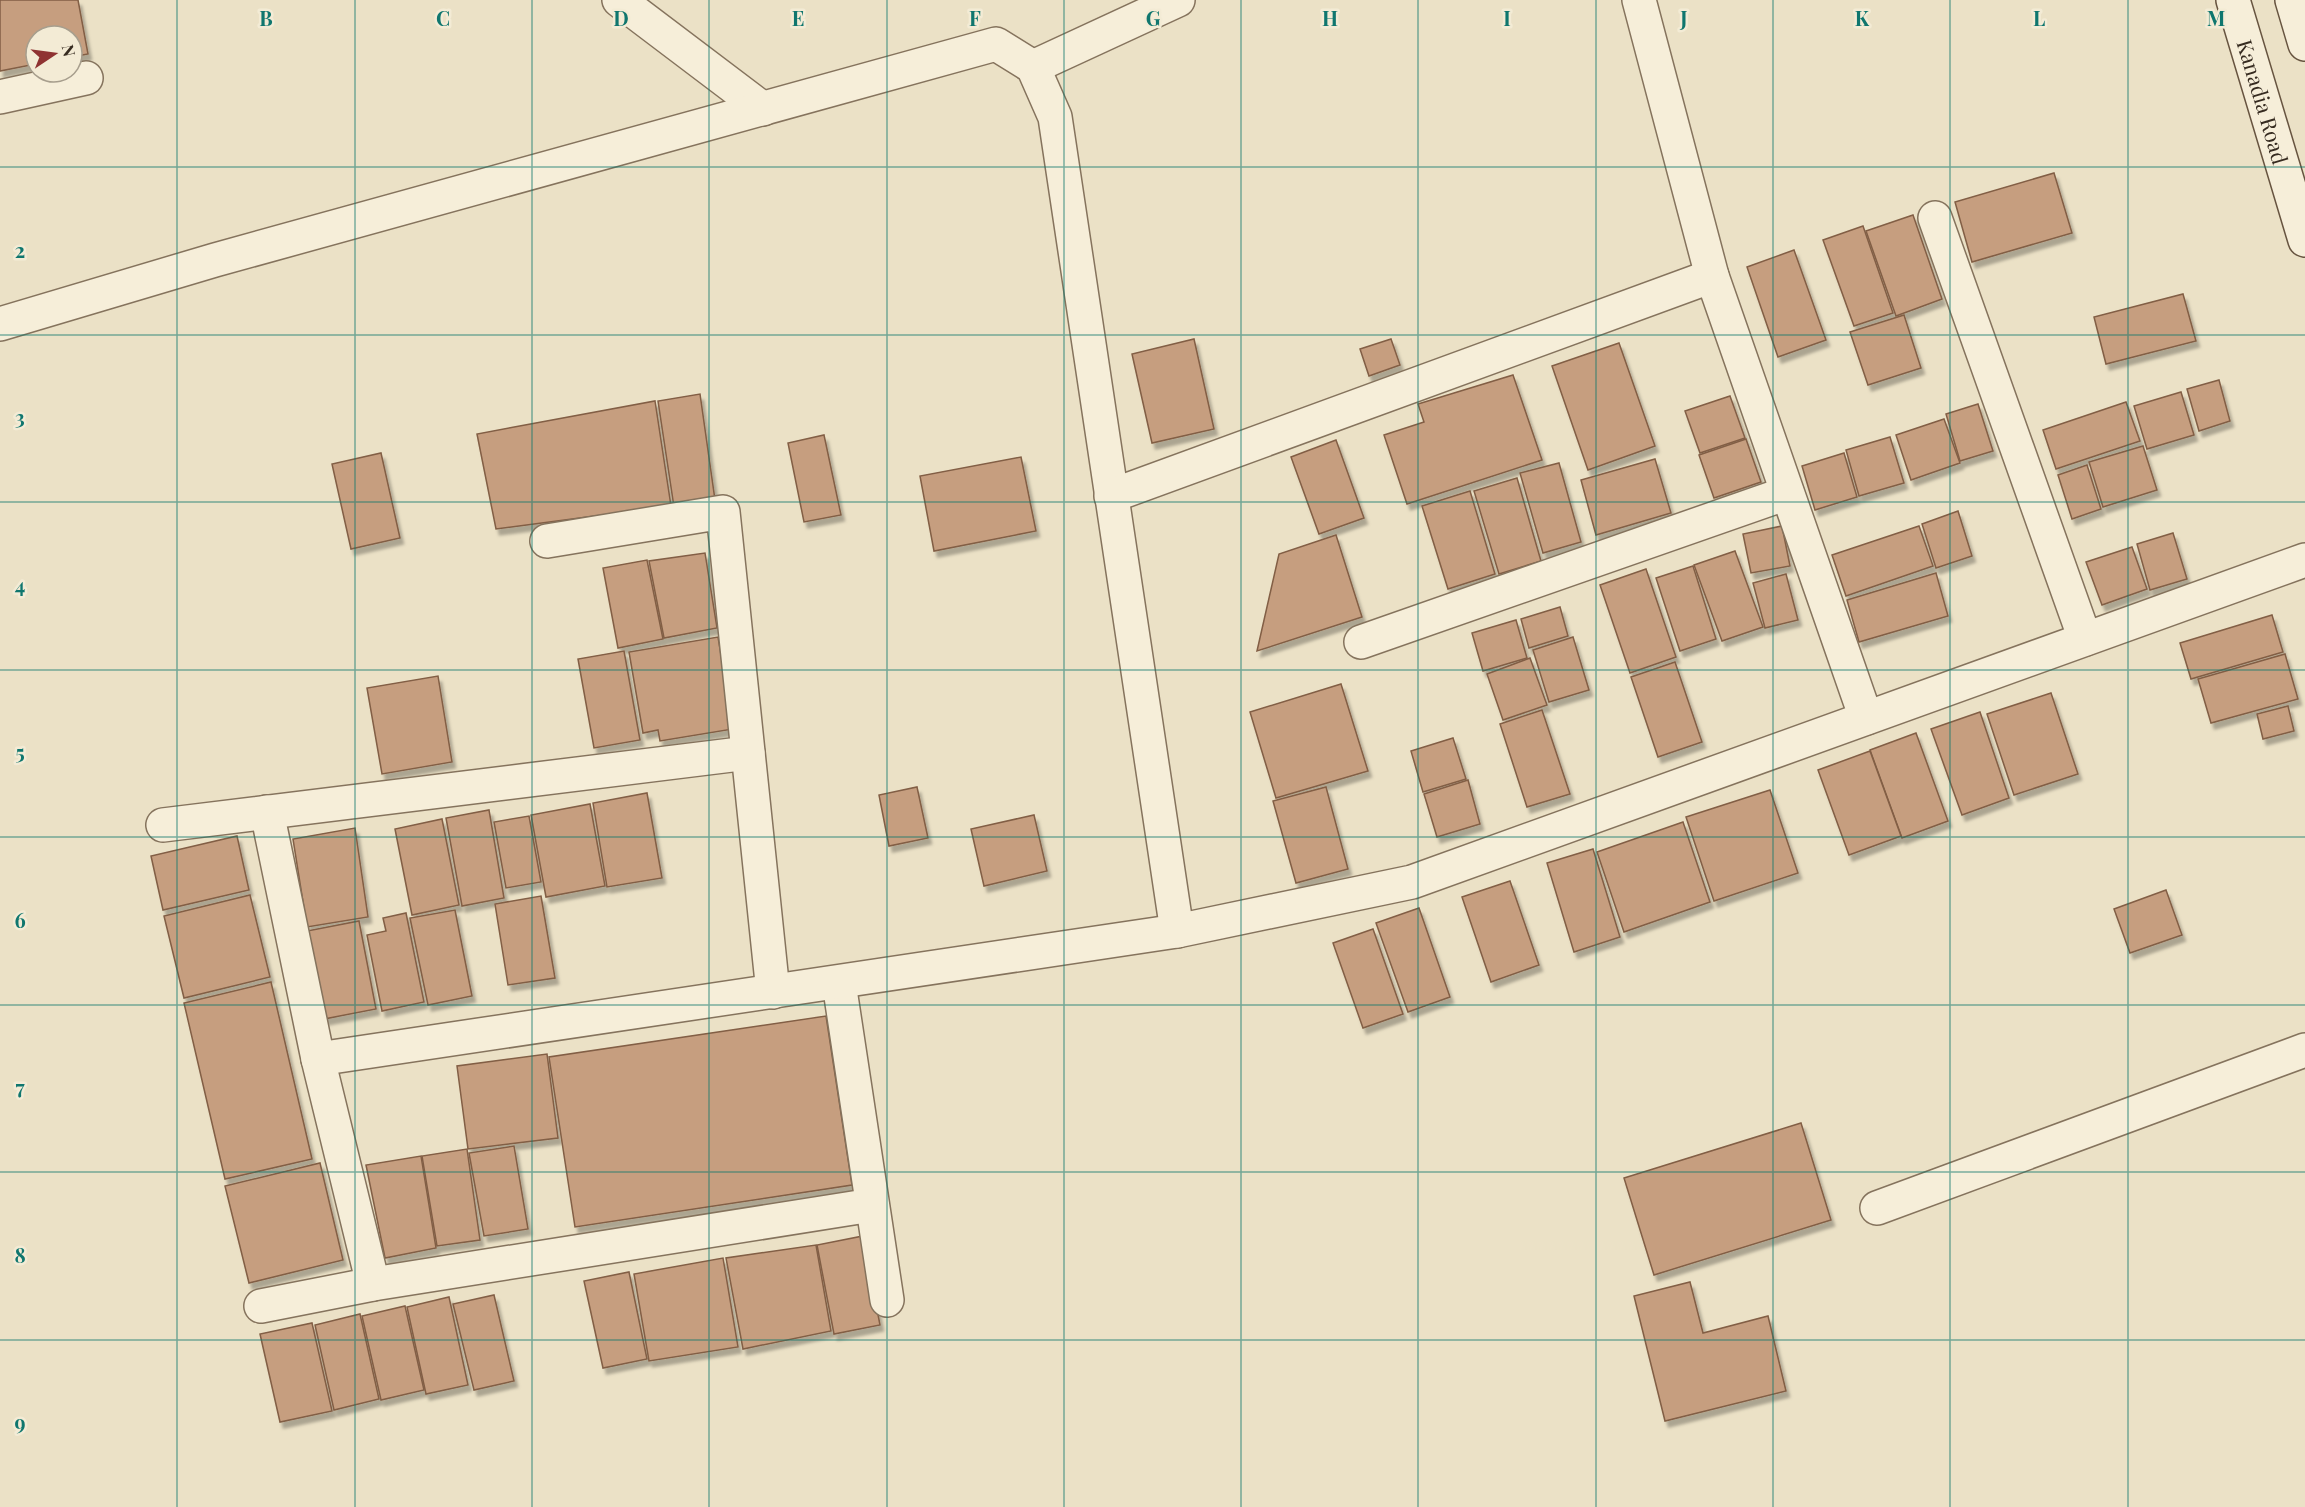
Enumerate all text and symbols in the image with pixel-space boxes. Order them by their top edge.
text: B [259,4,273,31]
text: C [436,4,450,31]
text: D [613,4,629,31]
text: E [792,4,804,31]
text: F [969,4,981,31]
text: G [1146,4,1161,31]
text: H [1322,4,1338,31]
text: I [1503,4,1511,31]
text: J [1679,4,1688,31]
text: K [1855,4,1870,31]
text: L [2033,4,2045,31]
text: M [2207,4,2225,31]
north arrow [24,24,84,84]
street label: Kanadia Road [2232,36,2295,167]
text: N [58,43,81,59]
text: 2 [15,236,25,263]
text: 3 [15,403,25,430]
text: 4 [15,571,25,598]
text: 5 [15,738,25,765]
text: 6 [14,906,26,933]
text: 7 [15,1073,25,1100]
text: 8 [14,1241,26,1268]
text: 9 [14,1408,26,1435]

